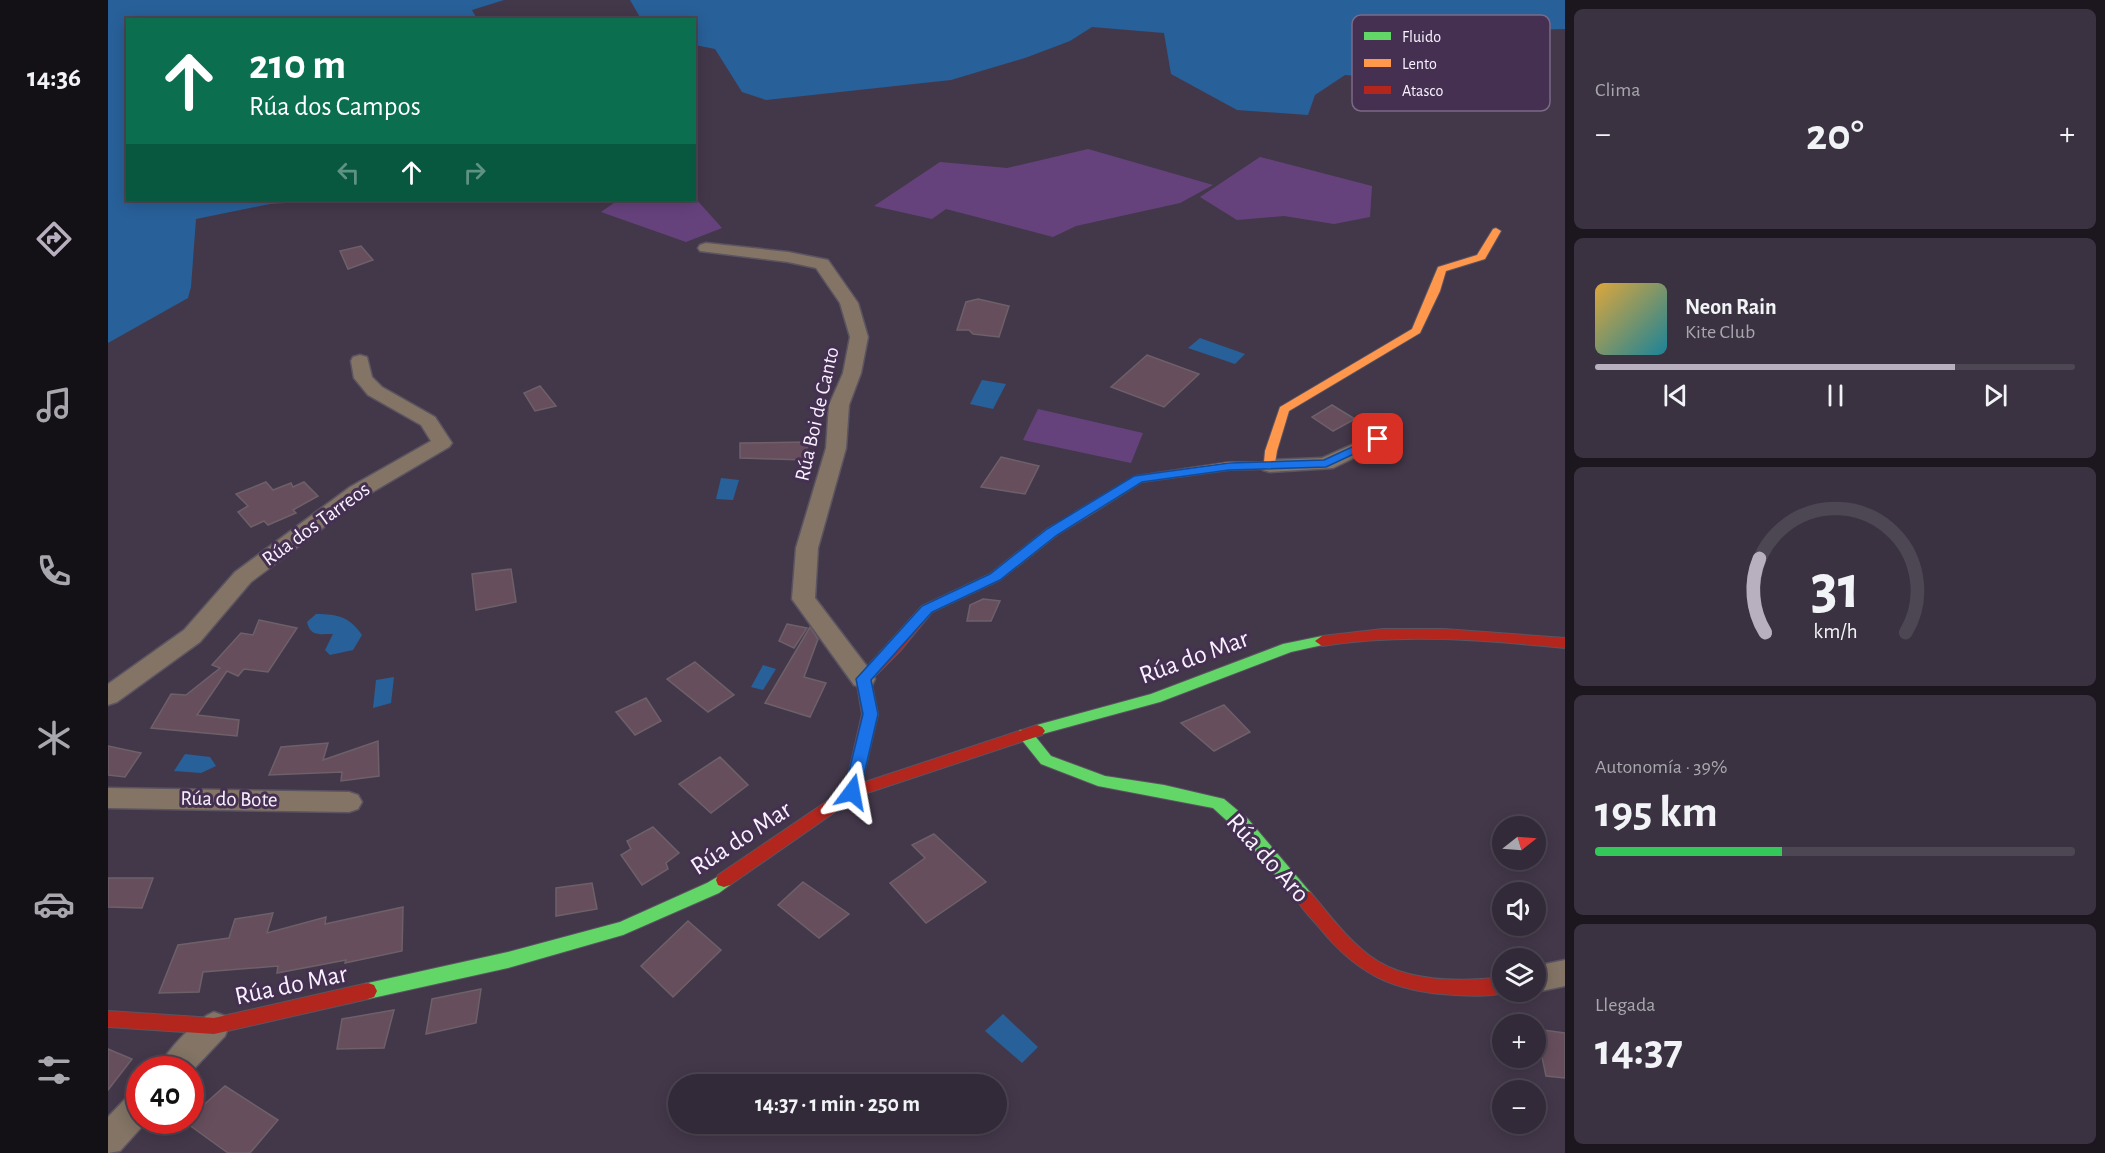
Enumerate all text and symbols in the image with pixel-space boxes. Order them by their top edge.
legend [1352,15,1550,111]
text: Fluido [1402,29,1441,45]
icon: ahead [150,42,228,120]
text: 210 m [249,44,346,86]
text: Lento [1402,56,1437,72]
text: 14:36 [27,64,81,91]
text: Clima [1595,80,1640,100]
text: Atasco [1402,83,1444,99]
text: Rúa dos Campos [249,93,421,120]
text: 20° [1806,113,1864,158]
text: − [1595,118,1611,151]
text: + [2059,118,2075,151]
icon: left [332,156,365,189]
icon: ahead [395,156,428,189]
icon: right [458,156,491,189]
icon: directions [33,218,75,260]
text: Neon Rain [1685,296,1777,318]
text: Kite Club [1685,322,1755,342]
street label: Rúa Boi de Canto [791,345,843,483]
icon: previous [1659,379,1692,412]
icon: pause [1819,379,1852,412]
icon: next [1979,379,2012,412]
icon: music [33,384,75,426]
pin [1352,413,1403,464]
icon: arrive [1361,422,1394,455]
street label: Rúa dos Tarreos [258,478,374,570]
icon: phone [33,550,75,592]
text: 31 [1810,558,1860,620]
text: km/h [1813,622,1857,643]
street label: Rúa do Mar [1136,625,1253,689]
icon: climate [33,717,75,759]
text: Autonomía · 39% [1595,757,1727,777]
position arrow [820,760,884,824]
street label: Rúa do Bote [180,788,278,810]
text: 195 km [1595,790,1718,835]
street label: Rúa do Mar [686,796,797,880]
street label: Rúa do Aro [1222,808,1314,908]
north arrow [1492,816,1546,870]
map controls [1492,816,1546,1134]
button: sound [1492,882,1546,936]
icon: car [33,883,75,925]
button: layers [1492,948,1546,1002]
street label: Rúa do Mar [232,960,350,1010]
text: Llegada [1595,995,1656,1015]
button: + [1492,1014,1546,1068]
text: 14:37 [1595,1028,1683,1073]
icon: filters [33,1049,75,1091]
speed limit sign: 40 [126,1056,204,1134]
button: − [1492,1080,1546,1134]
text: 14:37 · 1 min · 250 m [755,1093,920,1115]

